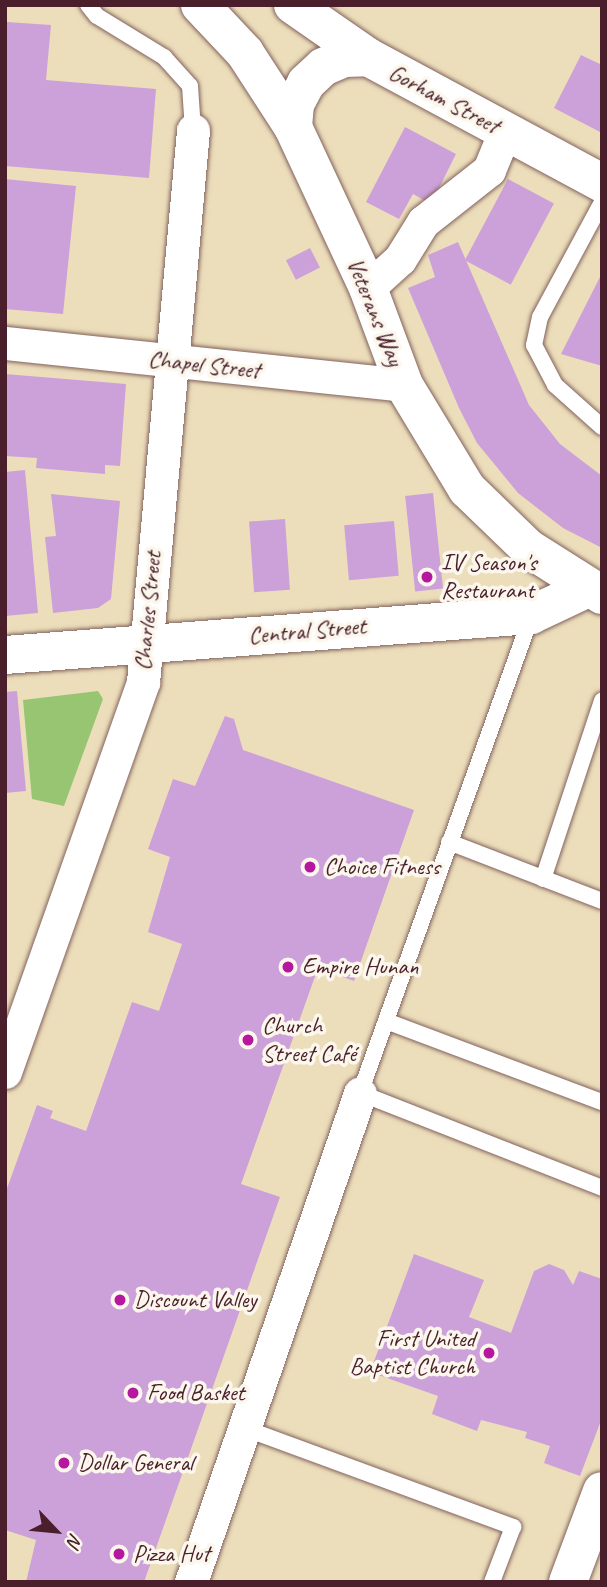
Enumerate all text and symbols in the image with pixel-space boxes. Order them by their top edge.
street label: Gorham Street [384,58,504,140]
street label: Veterans Way [340,254,410,370]
street label: Chapel Street [147,345,261,385]
place label: IV Season's Restaurant [441,549,536,605]
street label: Charles Street [128,550,168,672]
marker: IV Season's Restaurant [419,569,435,585]
street label: Central Street [247,612,367,650]
place label: Choice Fitness [324,853,440,881]
marker: Choice Fitness [302,859,318,875]
place label: Empire Hunan [302,953,418,981]
marker: Empire Hunan [280,959,296,975]
place label: Church Street Café [262,1012,357,1068]
marker: Church Street Café [240,1032,256,1048]
place label: Discount Valley [134,1286,256,1314]
marker: Discount Valley [112,1292,128,1308]
place label: First United Baptist Church [349,1325,475,1381]
marker: First United Baptist Church [481,1345,497,1361]
place label: Food Basket [147,1379,245,1407]
marker: Food Basket [125,1385,141,1401]
place label: Dollar General [78,1449,193,1477]
marker: Dollar General [56,1455,72,1471]
north arrow [21,1496,91,1566]
text: N [62,1530,88,1551]
place label: Pizza Hut [133,1540,210,1568]
marker: Pizza Hut [111,1546,127,1562]

